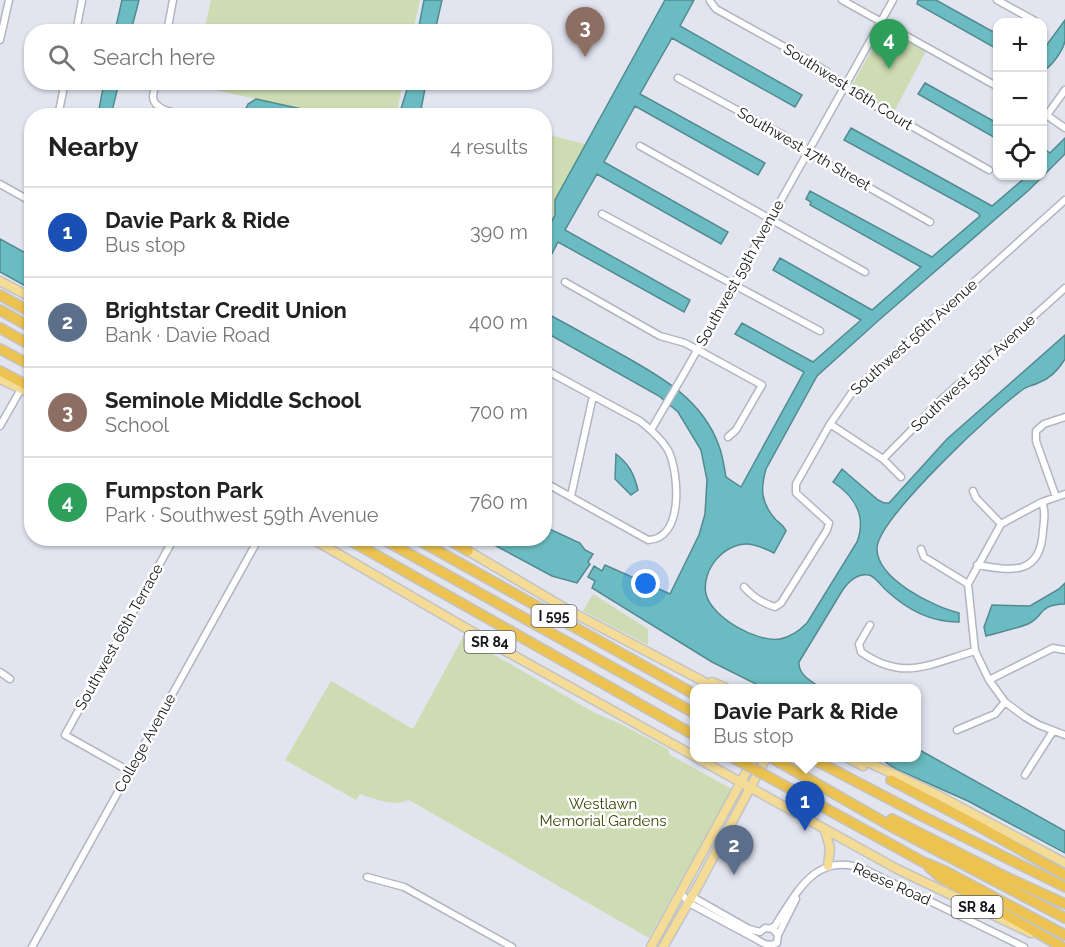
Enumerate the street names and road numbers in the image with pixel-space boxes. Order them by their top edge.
street label: Southwest 16th Court [780,40,916,134]
street label: Southwest 17th Street [734,103,874,195]
street label: Southwest 59th Avenue [692,197,788,349]
street label: Southwest 56th Avenue [847,275,981,399]
street label: Southwest 55th Avenue [907,311,1039,435]
street label: Southwest 66th Terrace [71,561,167,713]
road number: I 595 [532,605,576,627]
road number: SR 84 [464,631,516,653]
street label: College Avenue [110,690,180,796]
street label: Reese Road [850,859,934,909]
road number: SR 84 [952,896,1002,918]

